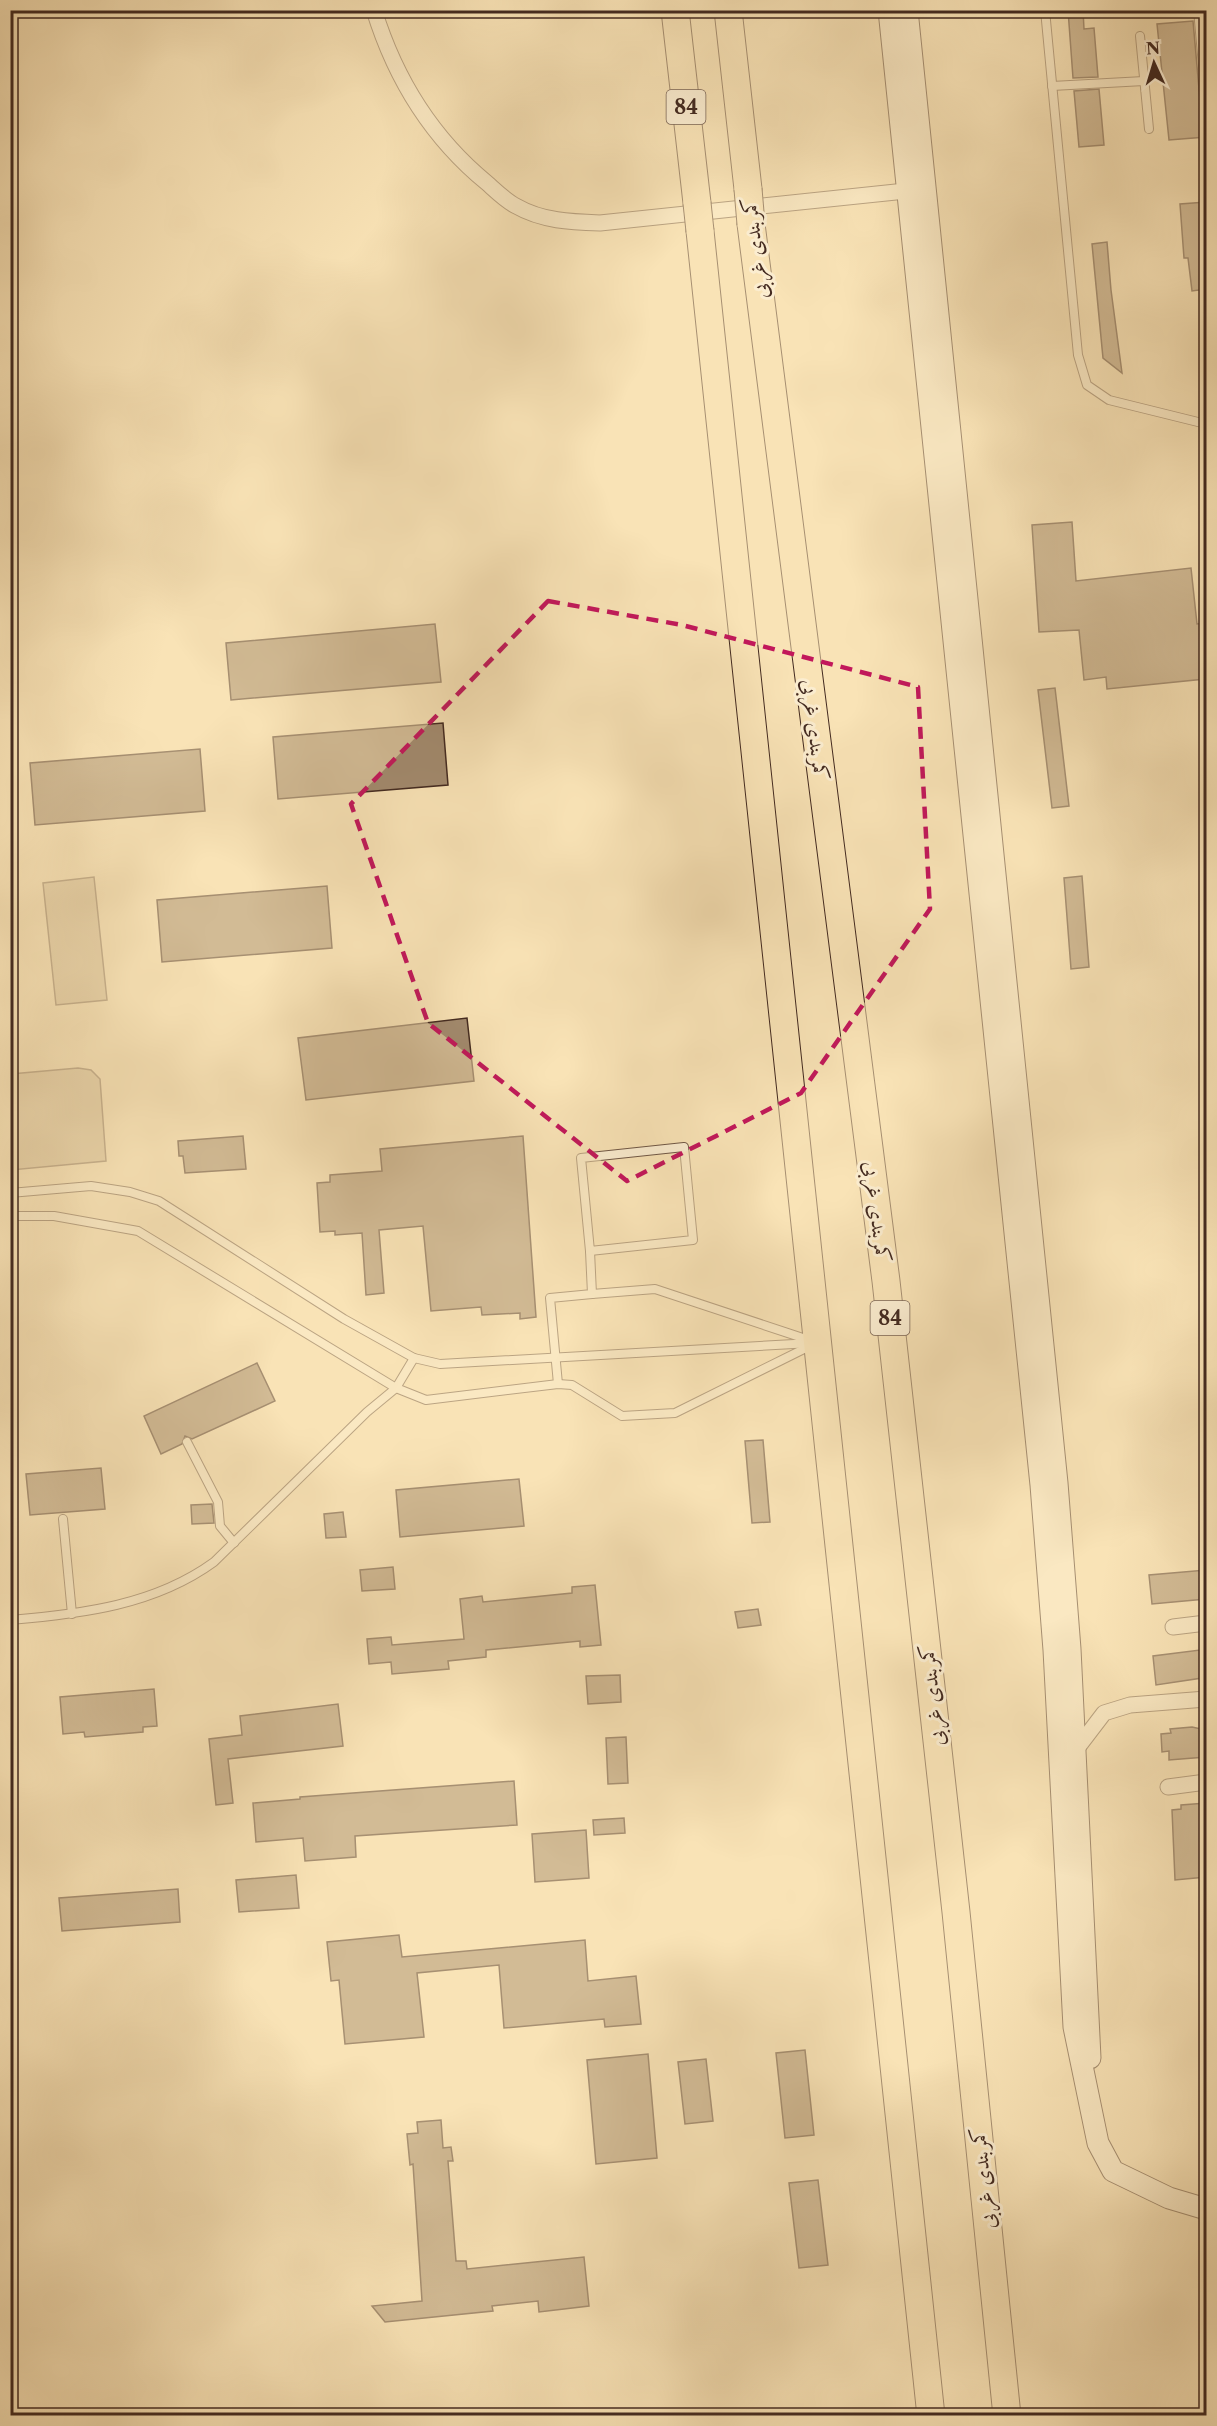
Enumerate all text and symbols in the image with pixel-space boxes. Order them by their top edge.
north arrow [1124,33,1184,93]
text: N [1145,38,1161,58]
road number: 84 [666,90,706,124]
street label: کمربندی غربی [736,195,776,300]
street label: کمربندی غربی [794,678,834,783]
street label: کمربندی غربی [856,1160,896,1265]
road number: 84 [870,1301,910,1335]
street label: کمربندی غربی [914,1643,952,1747]
street label: کمربندی غربی [965,2126,1003,2230]

